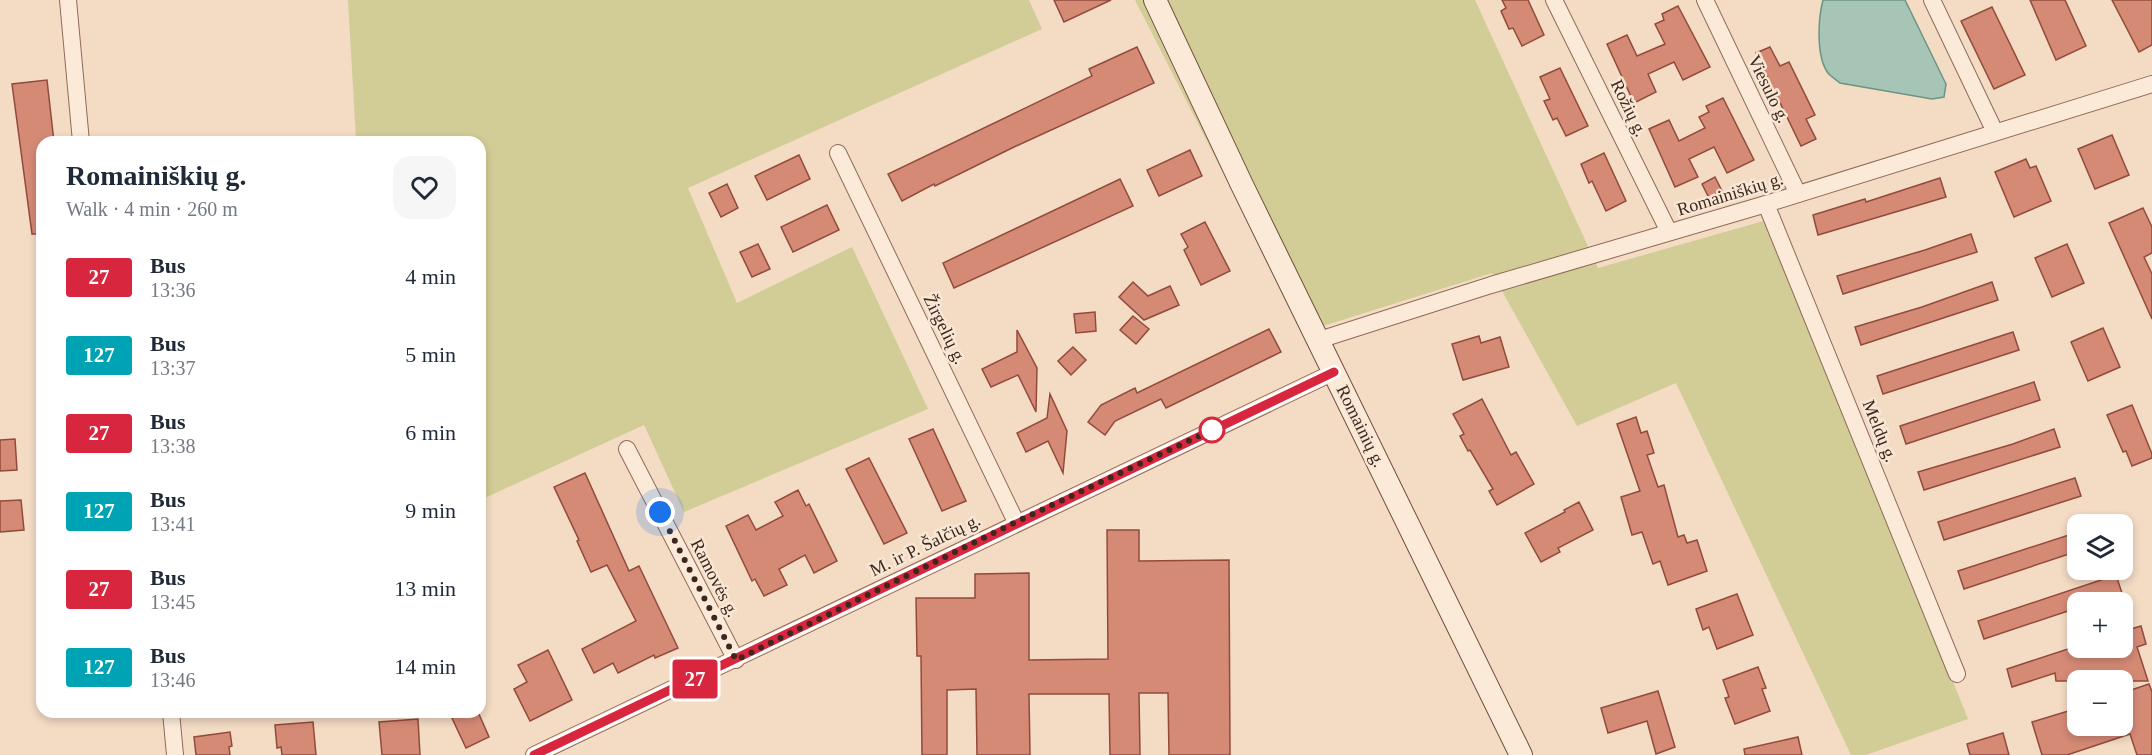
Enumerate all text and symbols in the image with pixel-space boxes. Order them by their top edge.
street label: Viesulo g. [1744,52,1794,126]
street label: Rožių g. [1607,76,1651,140]
button: heart [393,156,456,219]
text: Romainiškių g. [66,160,247,191]
street label: Romainiškių g. [1674,168,1786,220]
text: Walk · 4 min · 260 m [66,198,238,220]
text: Bus [150,253,185,278]
text: 4 min [405,264,456,289]
text: 27 [89,265,110,289]
text: 13:36 [150,279,196,301]
street label: Žirgelių g. [919,290,971,367]
text: Bus [150,331,185,356]
text: 5 min [405,342,456,367]
text: 127 [83,343,115,367]
text: 13:37 [150,357,196,379]
street label: Romainių g. [1333,382,1389,470]
street label: Meldų g. [1859,397,1901,465]
text: Bus [150,409,185,434]
unlabelled marker [1199,417,1225,443]
text: 6 min [405,420,456,445]
text: 27 [89,421,110,445]
text: 13:38 [150,435,196,457]
text: Bus [150,487,185,512]
your location [645,497,675,527]
text: 9 min [405,498,456,523]
text: 127 [83,499,115,523]
street label: M. ir P. Šalčių g. [866,509,984,580]
text: 13:41 [150,513,196,535]
map controls [2067,514,2133,736]
button: layers [2067,514,2133,580]
street label: Ramovės g. [687,536,743,620]
text: Bus [150,565,185,590]
text: 13 min [394,576,456,601]
text: 27 [89,577,110,601]
text: 13:45 [150,591,196,613]
button: + [2067,592,2133,658]
text: Bus [150,643,185,668]
text: 14 min [394,654,456,679]
text: 127 [83,655,115,679]
line badge: 27 [668,660,722,698]
text: 27 [685,667,706,691]
text: 13:46 [150,669,196,691]
button: − [2067,670,2133,736]

